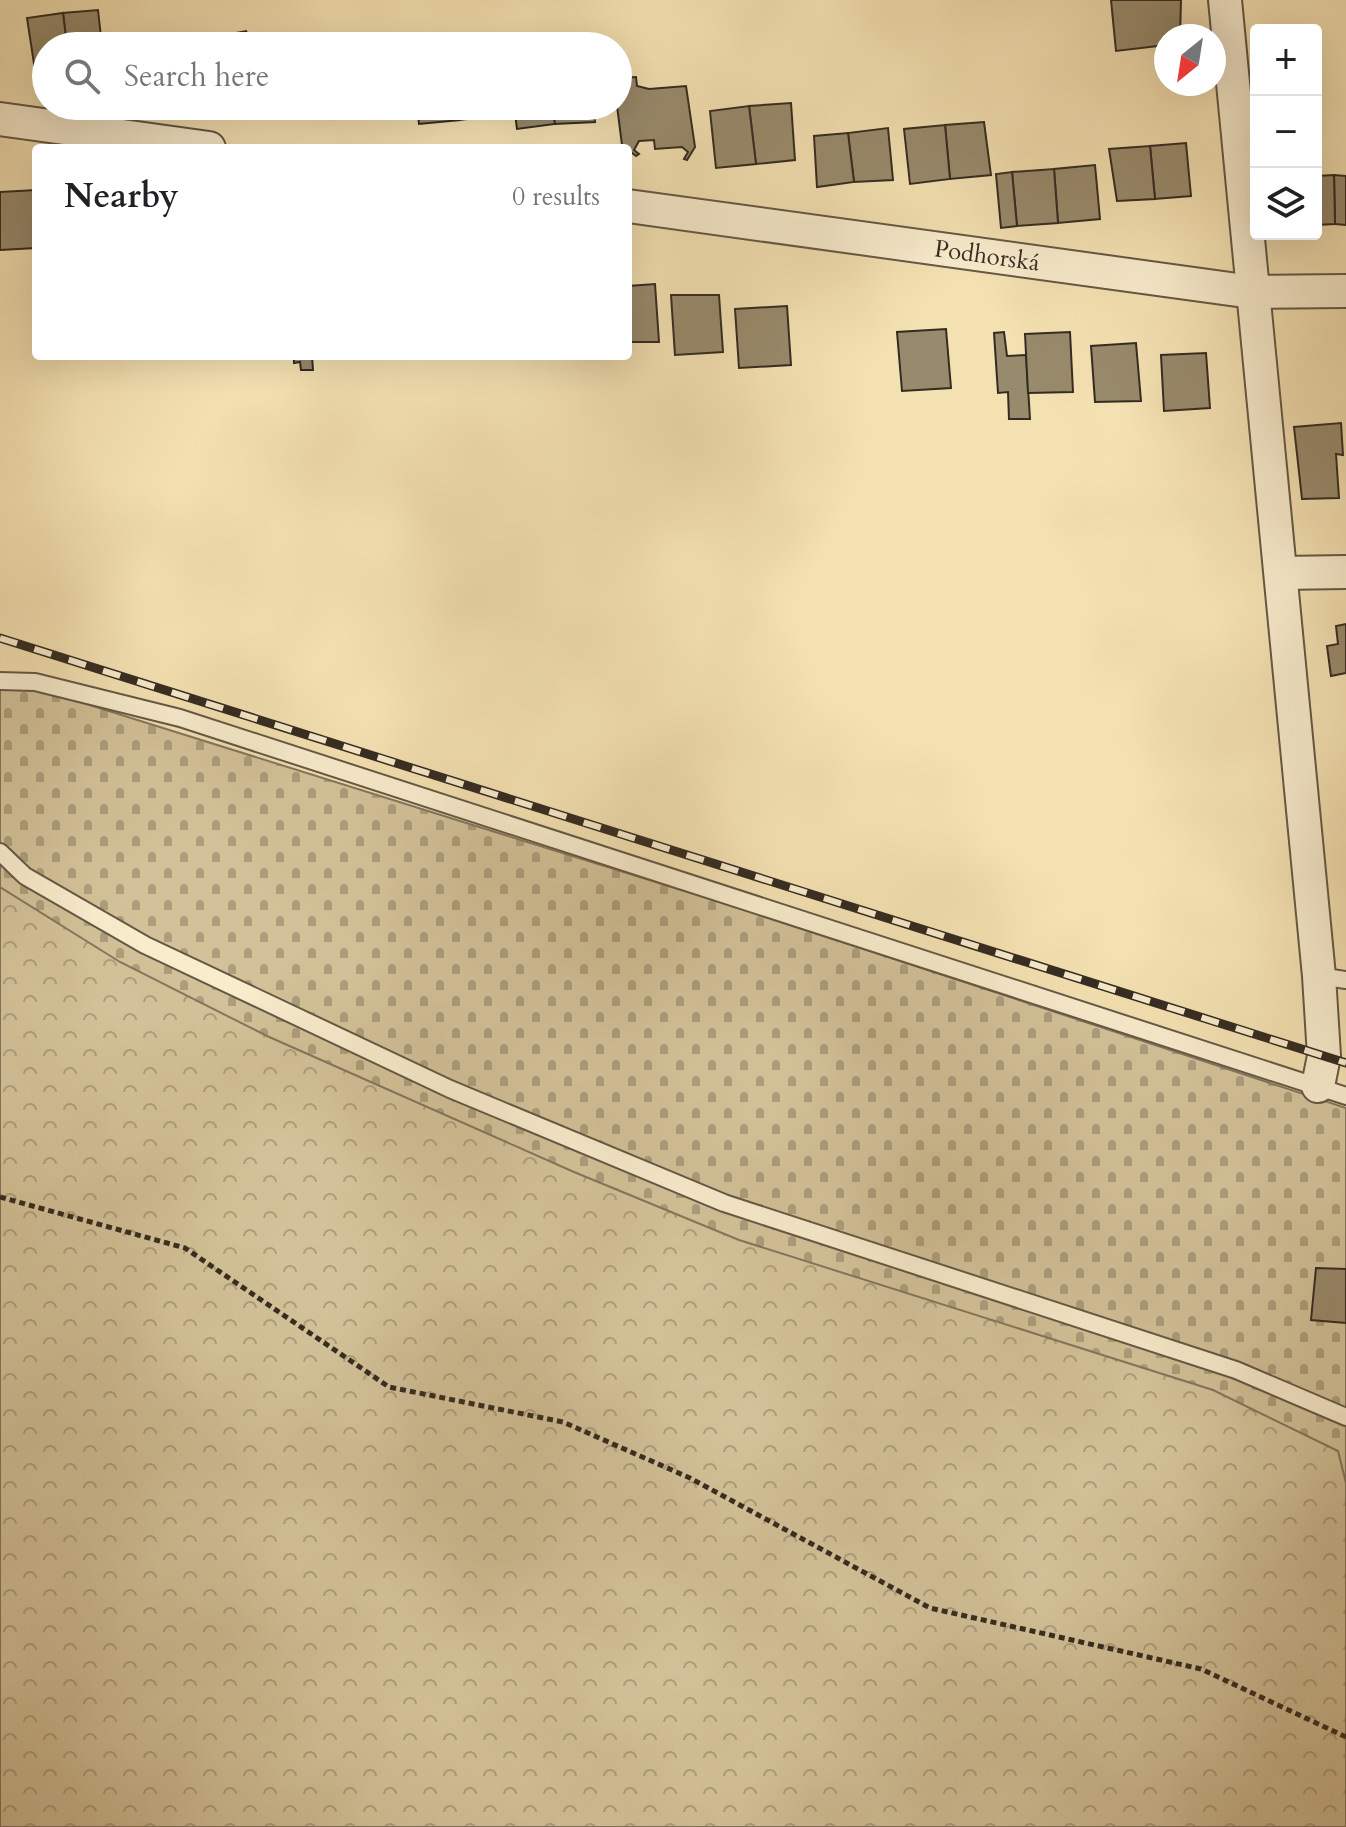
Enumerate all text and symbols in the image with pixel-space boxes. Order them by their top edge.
north arrow [1154,24,1226,96]
map controls [1250,24,1322,240]
button: + [1250,24,1322,96]
search box [32,32,632,120]
icon: search [60,54,104,98]
text: Search here [124,56,269,97]
button: − [1250,96,1322,168]
button: layers [1250,168,1322,240]
text: Nearby [64,173,179,219]
text: 0 results [512,179,600,214]
street label: Podhorská [932,232,1042,280]

